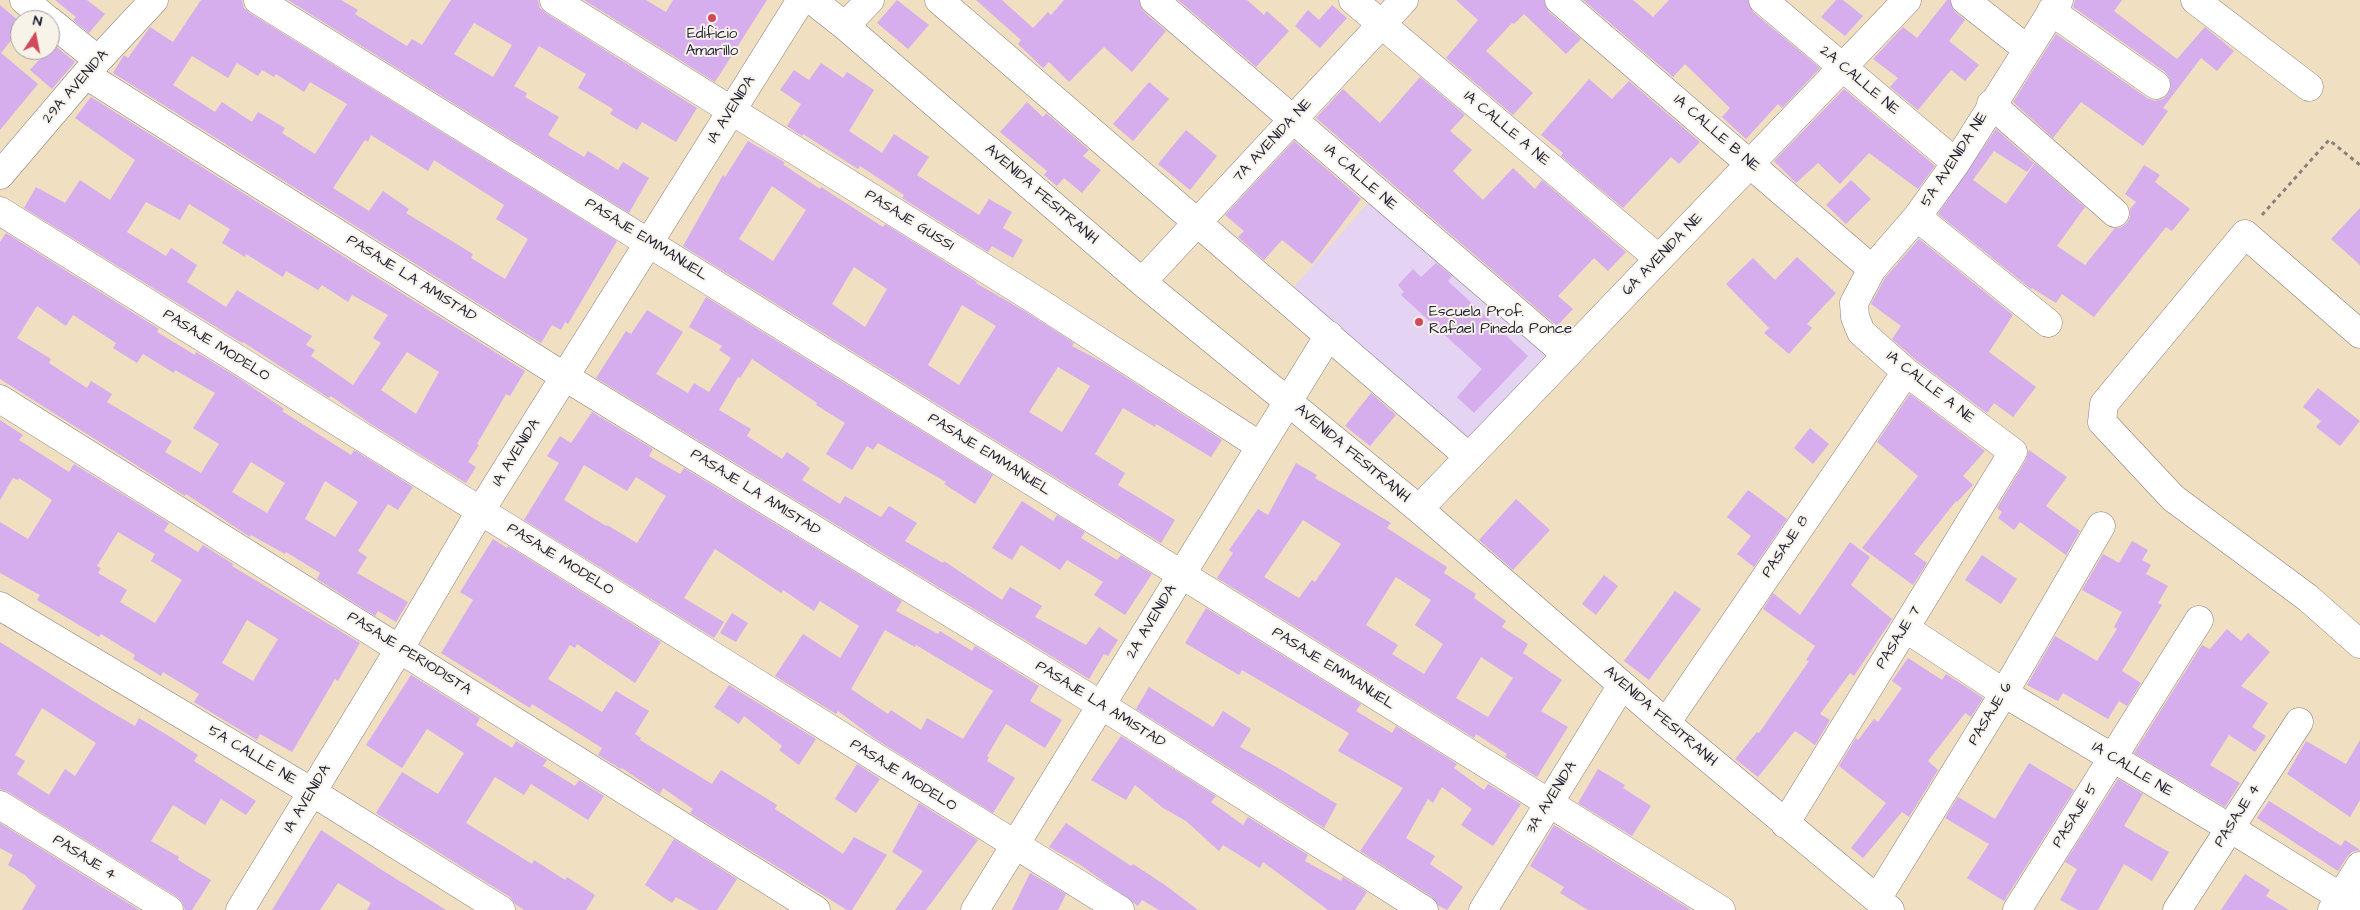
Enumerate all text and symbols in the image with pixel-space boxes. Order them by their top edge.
north arrow [10,10,60,60]
text: N [31,11,44,32]
marker: Edificio Amarillo [706,12,718,24]
place label: Edificio Amarillo [686,26,738,61]
street label: 2A CALLE NE [1816,42,1902,120]
street label: 29A AVENIDA [39,47,113,127]
street label: 1A AVENIDA [704,73,760,147]
street label: 1A CALLE A NE [1459,88,1553,170]
street label: 1A CALLE B NE [1669,92,1763,176]
street label: 7A AVENIDA NE [1230,95,1316,187]
street label: 5A AVENIDA NE [1918,109,1992,211]
street label: AVENIDA FESITRANH [981,141,1101,249]
street label: 1A CALLE NE [1319,141,1401,215]
street label: PASAJE GUSSI [861,186,957,256]
street label: PASAJE EMMANUEL [581,195,711,285]
street label: 6A AVENIDA NE [1619,210,1707,300]
street label: PASAJE LA AMISTAD [343,232,479,326]
place label: Escuela Prof. Rafael Pineda Ponce [1429,304,1572,339]
street label: PASAJE MODELO [159,306,273,386]
marker: Escuela Prof. Rafael Pineda Ponce [1413,316,1425,328]
street label: 1A CALLE A NE [1882,348,1978,428]
street label: AVENIDA FESITRANH [1291,401,1413,507]
street label: PASAJE EMMANUEL [924,410,1054,500]
street label: 1A AVENIDA [489,416,545,490]
street label: PASAJE LA AMISTAD [687,446,823,540]
street label: PASAJE 8 [1759,513,1813,581]
street label: PASAJE MODELO [503,520,617,600]
street label: 2A AVENIDA [1123,582,1181,662]
street label: PASAJE 7 [1873,603,1925,673]
street label: PASAJE PERIODISTA [343,608,475,700]
street label: PASAJE EMMANUEL [1268,624,1398,714]
street label: PASAJE LA AMISTAD [1032,658,1168,752]
street label: AVENIDA FESITRANH [1600,663,1720,771]
street label: PASAJE 6 [1965,679,2017,749]
street label: 5A CALLE NE [204,722,300,790]
street label: PASAJE MODELO [846,736,960,816]
street label: 1A CALLE NE [2088,739,2176,801]
street label: 3A AVENIDA [1523,758,1581,838]
street label: 1A AVENIDA [281,762,335,836]
street label: PASAJE 5 [2049,781,2103,851]
street label: PASAJE 4 [2211,781,2265,851]
street label: PASAJE 4 [49,831,119,885]

